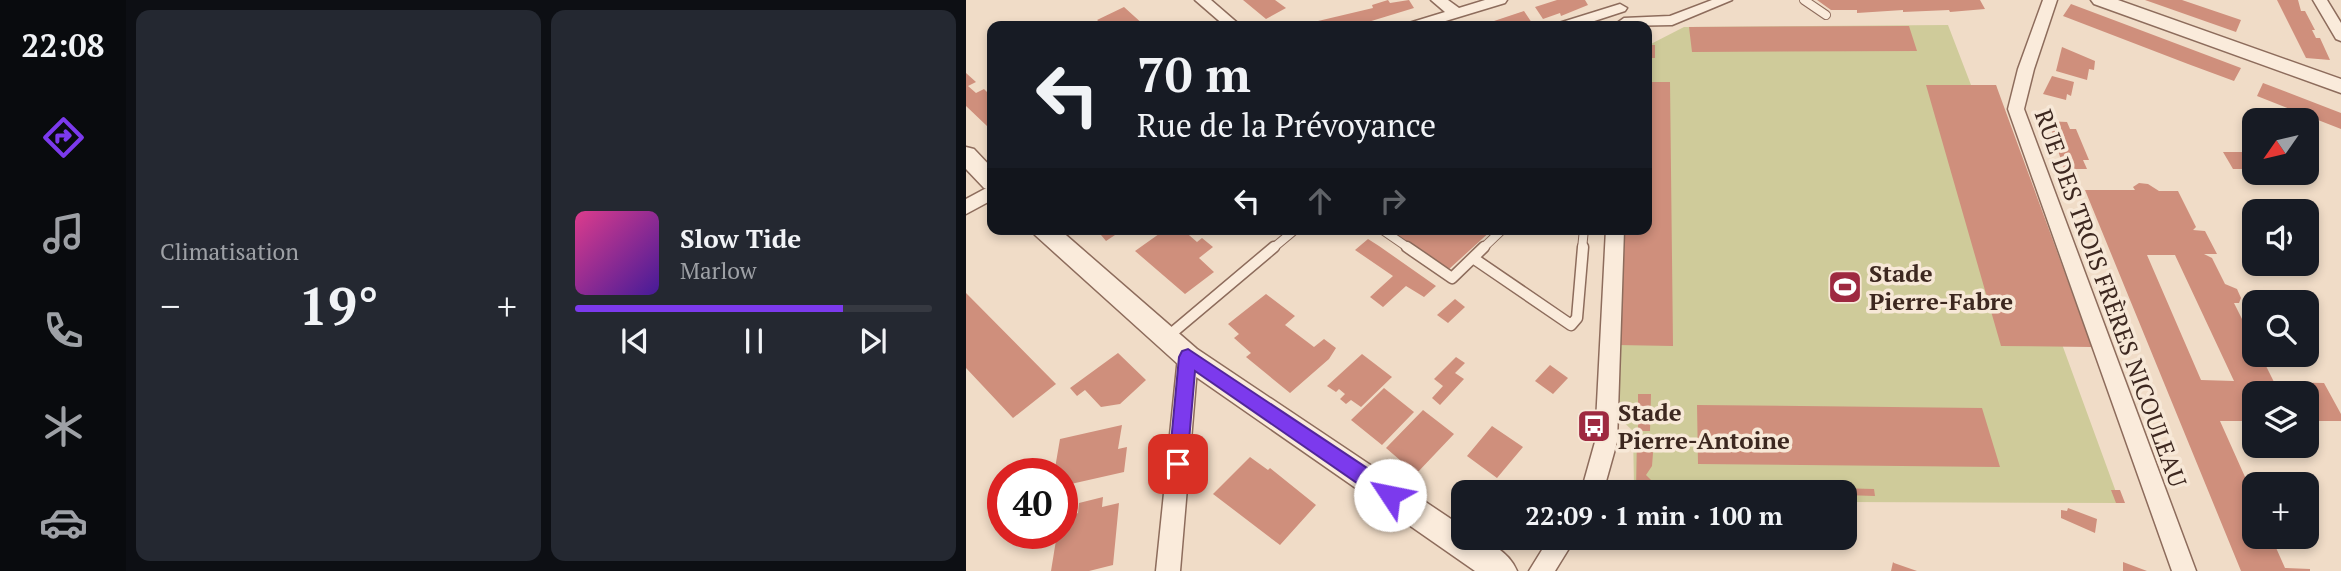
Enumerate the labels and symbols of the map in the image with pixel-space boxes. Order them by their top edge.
street label: RUE DES TROIS FRÈRES NICOULEAU [2028,105,2194,491]
north arrow [2242,108,2319,186]
place label: Stade Pierre-Fabre [1869,257,2013,317]
sports icon: Stade Pierre-Fabre [1826,268,1864,306]
place label: Stade Pierre-Antoine [1618,396,1790,456]
bus stop icon: Stade Pierre-Antoine [1575,407,1613,445]
pin [1148,434,1208,494]
speed limit sign: 40 [987,458,1078,549]
position arrow [1353,458,1427,532]

